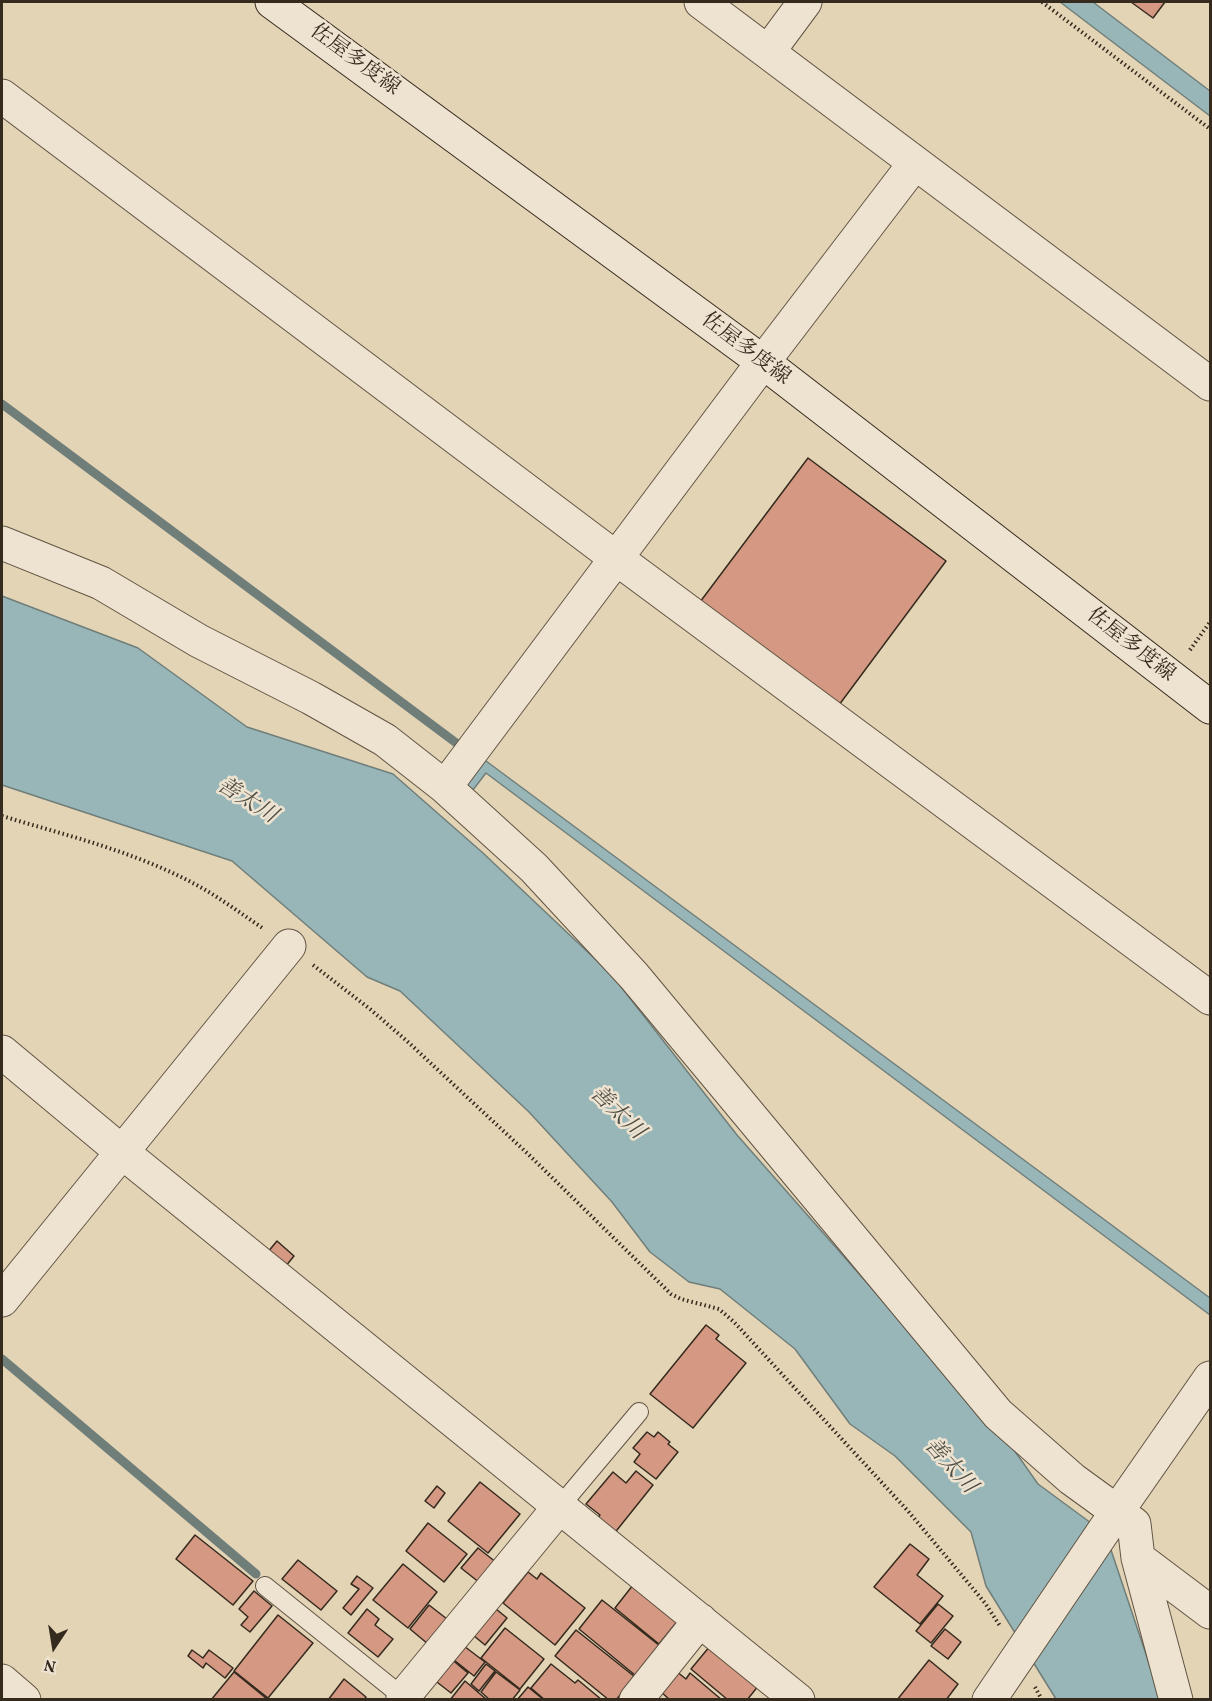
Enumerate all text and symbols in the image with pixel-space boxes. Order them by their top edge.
street label: 佐屋多度線 [304,20,404,102]
street label: 佐屋多度線 [695,308,795,392]
street label: 佐屋多度線 [1081,604,1179,688]
water label: 善太川 [211,773,281,831]
water label: 善太川 [583,1082,649,1146]
water label: 善太川 [917,1434,981,1500]
north arrow [24,1617,84,1677]
text: N [42,1653,58,1677]

